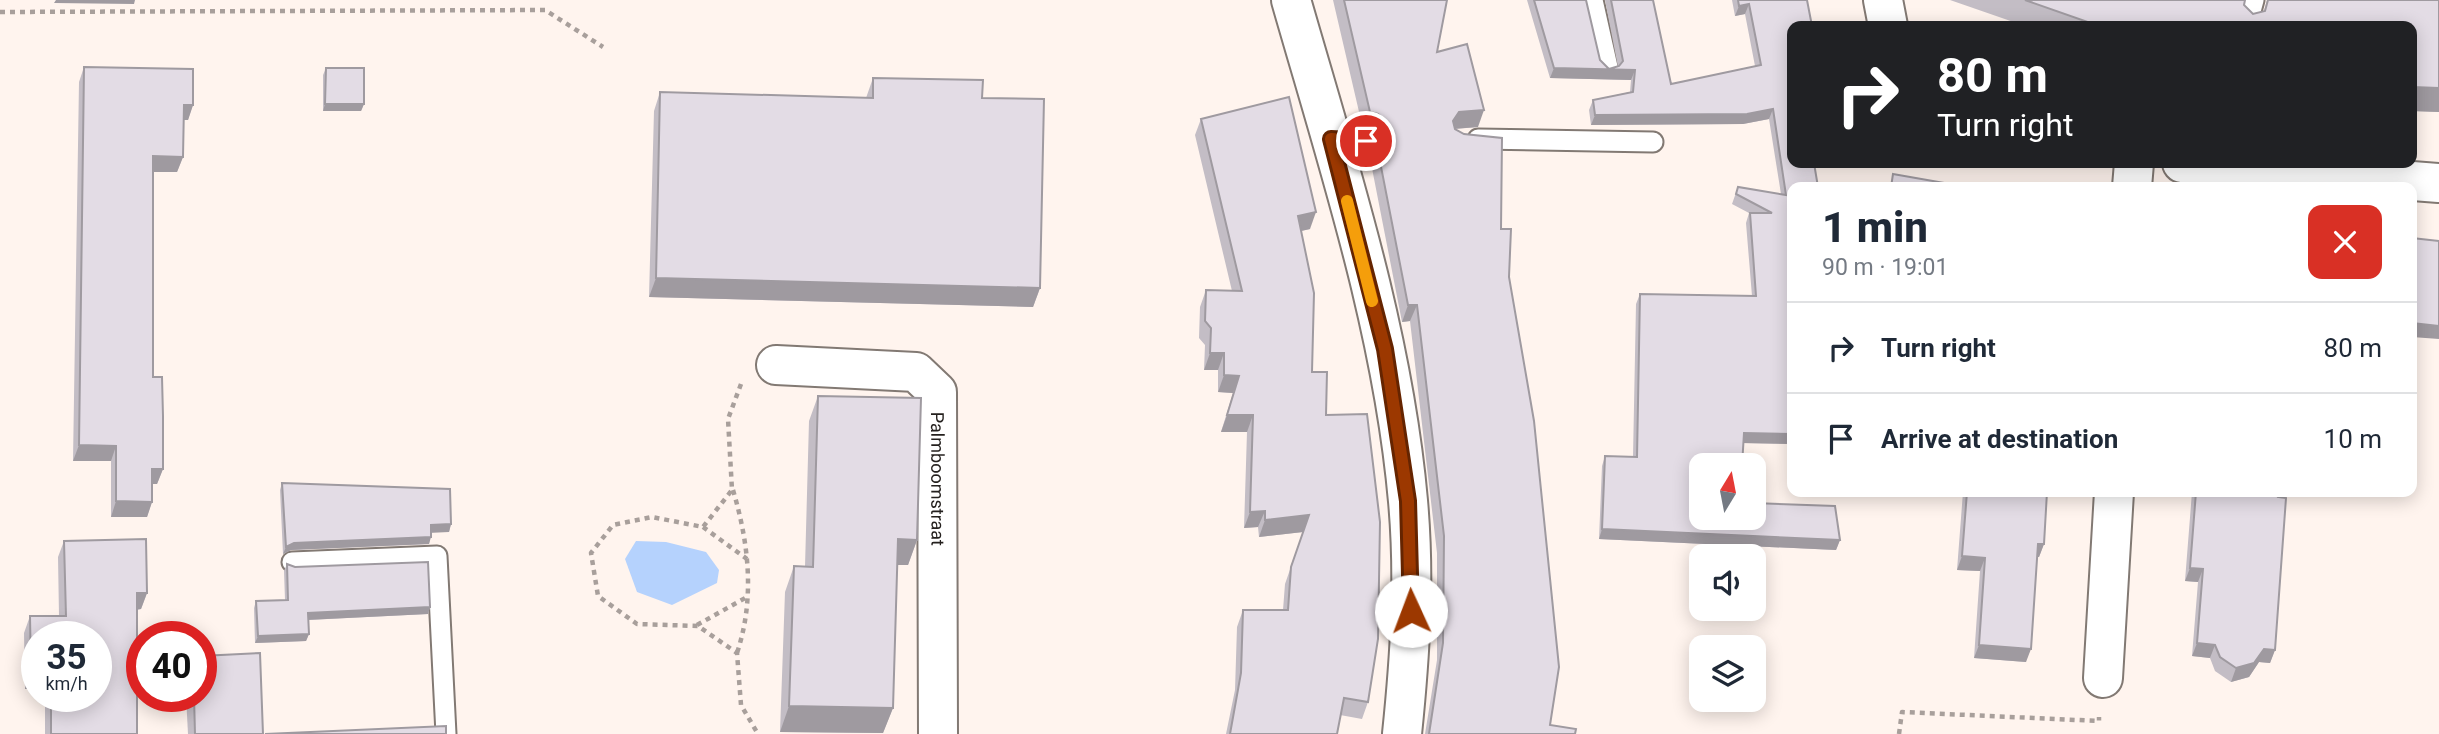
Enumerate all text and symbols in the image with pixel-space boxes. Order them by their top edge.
text: 80 m [1937,47,2048,104]
icon: right [1822,49,1913,140]
text: Turn right [1937,106,2073,144]
pin [1336,111,1396,171]
icon: arrive [1347,122,1385,160]
text: 1 min [1822,203,1928,252]
button: close [2308,205,2382,279]
text: 90 m · 19:01 [1822,254,1948,281]
icon: right [1822,329,1860,367]
text: Turn right [1881,333,1996,363]
text: 80 m [2324,333,2382,363]
street label: Palmboomstraat [927,412,948,546]
icon: arrive [1822,420,1860,458]
text: Arrive at destination [1881,424,2118,454]
text: 10 m [2324,424,2382,454]
north arrow [1689,453,1766,530]
map controls [1689,453,1766,712]
button: sound [1689,544,1766,621]
position arrow [1374,574,1448,648]
speed limit sign: 40 [126,621,217,712]
button: layers [1689,635,1766,712]
text: 35 [46,637,87,678]
text: km/h [45,673,88,694]

